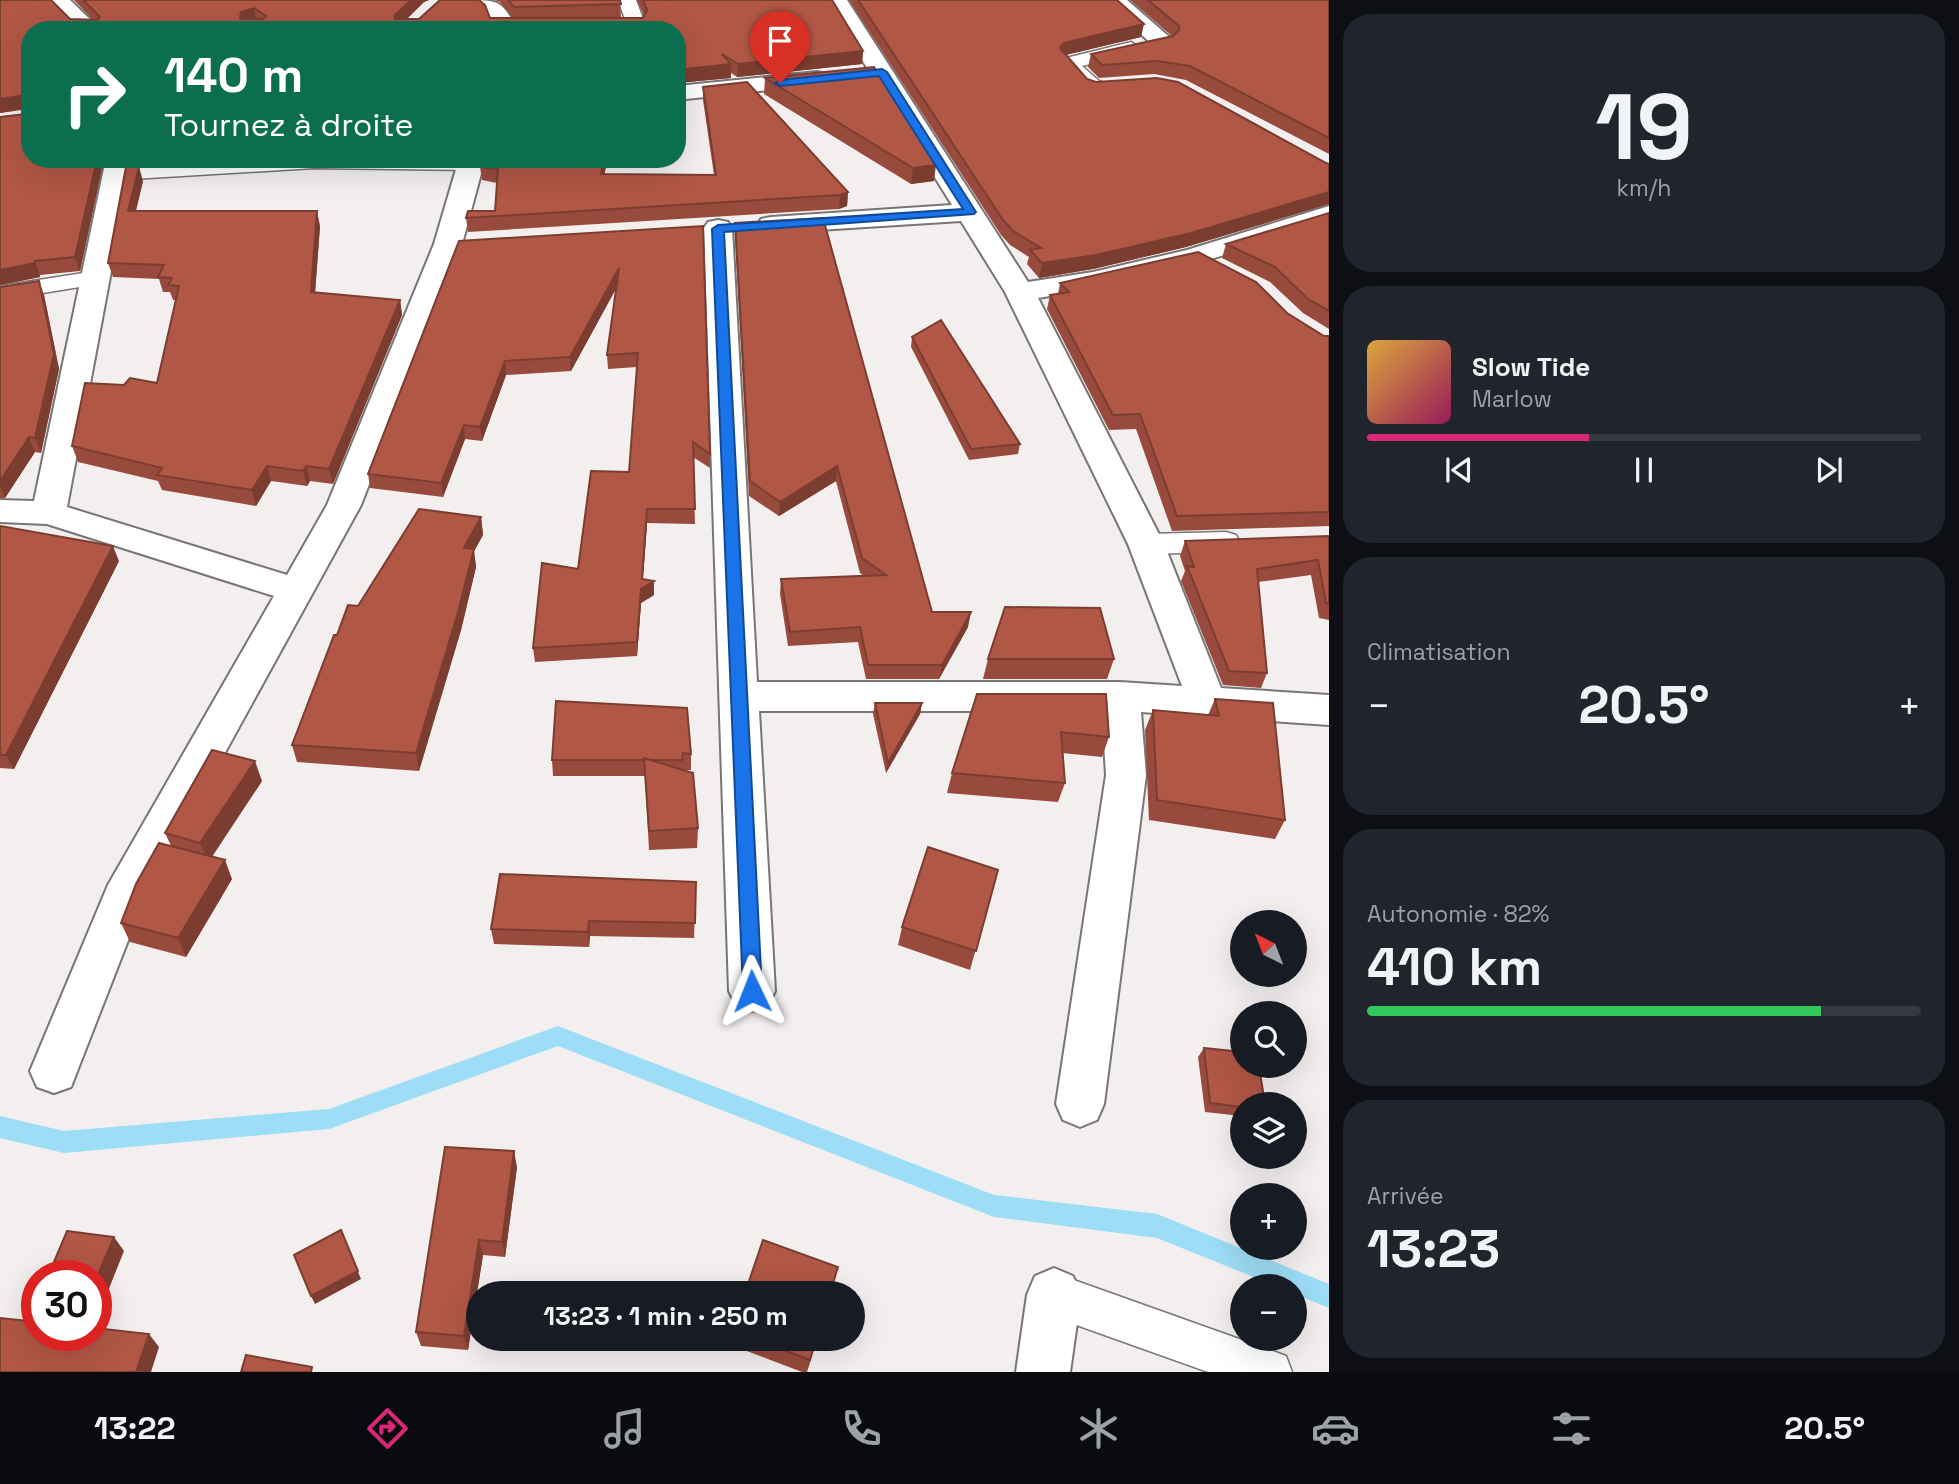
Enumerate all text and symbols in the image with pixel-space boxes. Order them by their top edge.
pin [750,11,810,83]
icon: arrive [761,22,799,60]
text: 140 m [164,44,303,106]
icon: right [49,49,140,140]
text: 19 [1595,69,1693,186]
text: Tournez à droite [164,105,413,145]
text: km/h [1617,173,1671,203]
text: Slow Tide [1472,350,1590,384]
text: Marlow [1472,384,1552,414]
icon: previous [1440,451,1478,489]
icon: pause [1625,451,1663,489]
icon: next [1810,451,1848,489]
text: Climatisation [1367,637,1511,667]
text: 20.5° [1578,672,1710,738]
text: − [1367,682,1391,730]
text: + [1897,682,1921,730]
text: Autonomie · 82% [1367,899,1549,929]
north arrow [1230,910,1307,987]
map controls [1230,910,1307,1351]
text: 410 km [1367,934,1542,1000]
position arrow [715,954,789,1028]
button: search [1230,1001,1307,1078]
button: layers [1230,1092,1307,1169]
text: Arrivée [1367,1181,1444,1211]
button: + [1230,1183,1307,1260]
text: 13:23 [1367,1216,1500,1282]
speed limit sign: 30 [21,1260,112,1351]
button: − [1230,1274,1307,1351]
text: 13:23 · 1 min · 250 m [543,1299,788,1333]
icon: directions [363,1404,412,1453]
icon: music [600,1404,649,1453]
icon: phone [837,1404,886,1453]
icon: climate [1074,1404,1123,1453]
icon: car [1311,1404,1360,1453]
icon: filters [1547,1404,1596,1453]
text: 13:22 [94,1408,175,1448]
text: 20.5° [1784,1408,1865,1448]

